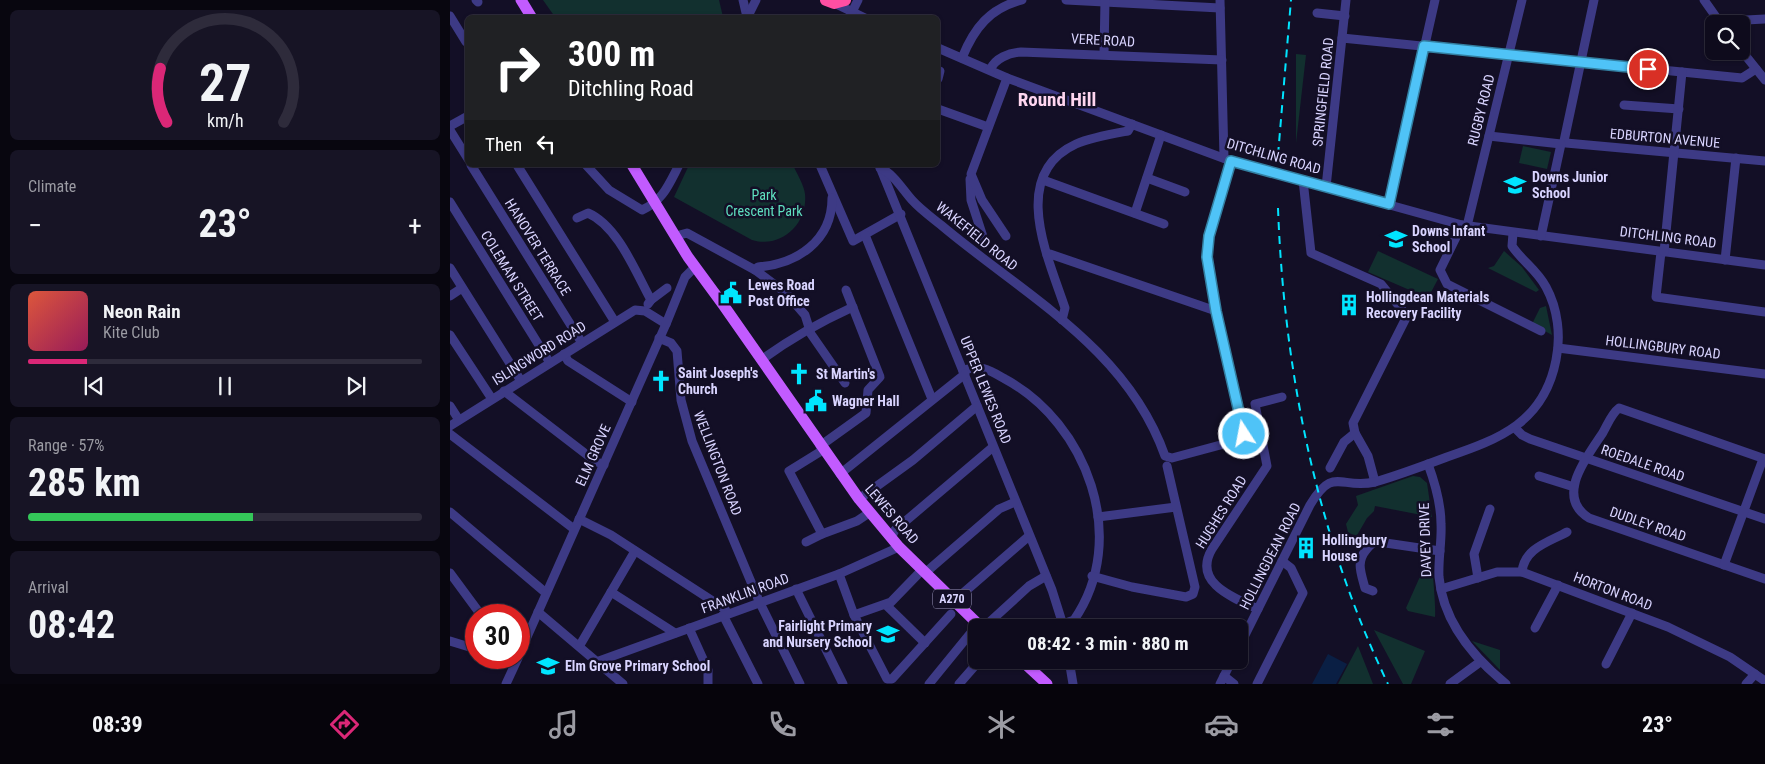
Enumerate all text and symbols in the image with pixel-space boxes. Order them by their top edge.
map controls [1705,15,1750,60]
button: search [1705,15,1750,60]
street label: VERE ROAD [1071,30,1135,50]
text: 300 m [568,34,655,75]
icon: right [485,35,550,100]
street label: SPRINGFIELD ROAD [1309,37,1337,147]
pin [1627,48,1669,90]
text: 27 [199,53,251,114]
icon: arrive [1634,55,1662,83]
street label: RUGBY ROAD [1464,73,1498,147]
text: Ditchling Road [568,76,694,101]
district label: Round Hill [1018,88,1096,111]
text: km/h [207,110,243,131]
street label: EDBURTON AVENUE [1609,125,1721,151]
icon: left [532,130,560,158]
text: Then [485,133,522,156]
street label: DITCHLING ROAD [1225,135,1323,177]
place label: Downs Junior School [1532,169,1608,201]
school or university icon: Downs Junior School [1502,172,1528,198]
text: Climate [28,177,76,196]
park label: Park Crescent Park [725,187,803,219]
street label: HANOVER TERRACE [502,196,574,298]
street label: WAKEFIELD ROAD [933,198,1021,274]
text: 23° [198,202,252,246]
text: − [28,209,42,242]
text: + [408,209,422,242]
place label: Downs Infant School [1412,223,1485,255]
street label: DITCHLING ROAD [1619,223,1717,251]
school or university icon: Downs Infant School [1383,226,1409,252]
street label: COLEMAN STREET [478,228,546,324]
place label: Lewes Road Post Office [748,277,815,309]
public building icon: Lewes Road Post Office [718,280,744,306]
place label: Hollingdean Materials Recovery Facility [1366,289,1489,321]
building icon: Hollingdean Materials Recovery Facility [1336,292,1362,318]
text: Neon Rain [103,300,181,323]
street label: ISLINGWORD ROAD [489,318,589,388]
text: Kite Club [103,323,160,342]
street label: HOLLINGBURY ROAD [1605,332,1721,362]
street label: UPPER LEWES ROAD [957,334,1015,446]
church icon: St Martin's [786,361,812,387]
place label: Saint Joseph's Church [678,365,758,397]
place label: St Martin's [816,366,875,382]
church icon: Saint Joseph's Church [648,368,674,394]
icon: previous [80,372,108,400]
icon: pause [211,372,239,400]
icon: next [342,372,370,400]
public building icon: Wagner Hall [803,388,829,414]
place label: Wagner Hall [832,393,900,409]
position arrow [1217,407,1269,459]
street label: WELLINGTON ROAD [691,409,745,517]
street label: ELM GROVE [572,421,614,488]
text: Range · 57% [28,436,104,455]
street label: ROEDALE ROAD [1599,441,1687,485]
text: 285 km [28,461,141,505]
street label: HUGHES ROAD [1192,473,1250,551]
street label: LEWES ROAD [862,481,922,547]
street label: HOLLINGDEAN ROAD [1236,500,1304,612]
street label: DAVEY DRIVE [1416,502,1434,577]
street label: DUDLEY ROAD [1608,503,1688,545]
place label: Hollingbury House [1322,532,1388,564]
building icon: Hollingbury House [1293,535,1319,561]
street label: HORTON ROAD [1571,569,1655,613]
street label: FRANKLIN ROAD [699,570,791,616]
text: Arrival [28,578,69,597]
road number: A270 [933,590,971,608]
text: 08:42 [28,603,115,647]
speed limit sign: 30 [465,604,530,669]
place label: Fairlight Primary and Nursery School [763,618,873,650]
school or university icon: Fairlight Primary and Nursery School [875,621,901,647]
text: 08:42 · 3 min · 880 m [1027,632,1189,655]
school or university icon: Elm Grove Primary School [535,653,561,679]
place label: Elm Grove Primary School [565,658,710,674]
icon: directions [327,707,362,742]
icon: music [546,707,581,742]
icon: phone [765,707,800,742]
icon: climate [984,707,1019,742]
icon: car [1204,707,1239,742]
icon: filters [1423,707,1458,742]
text: 08:39 [92,712,143,737]
text: 23° [1642,712,1673,737]

